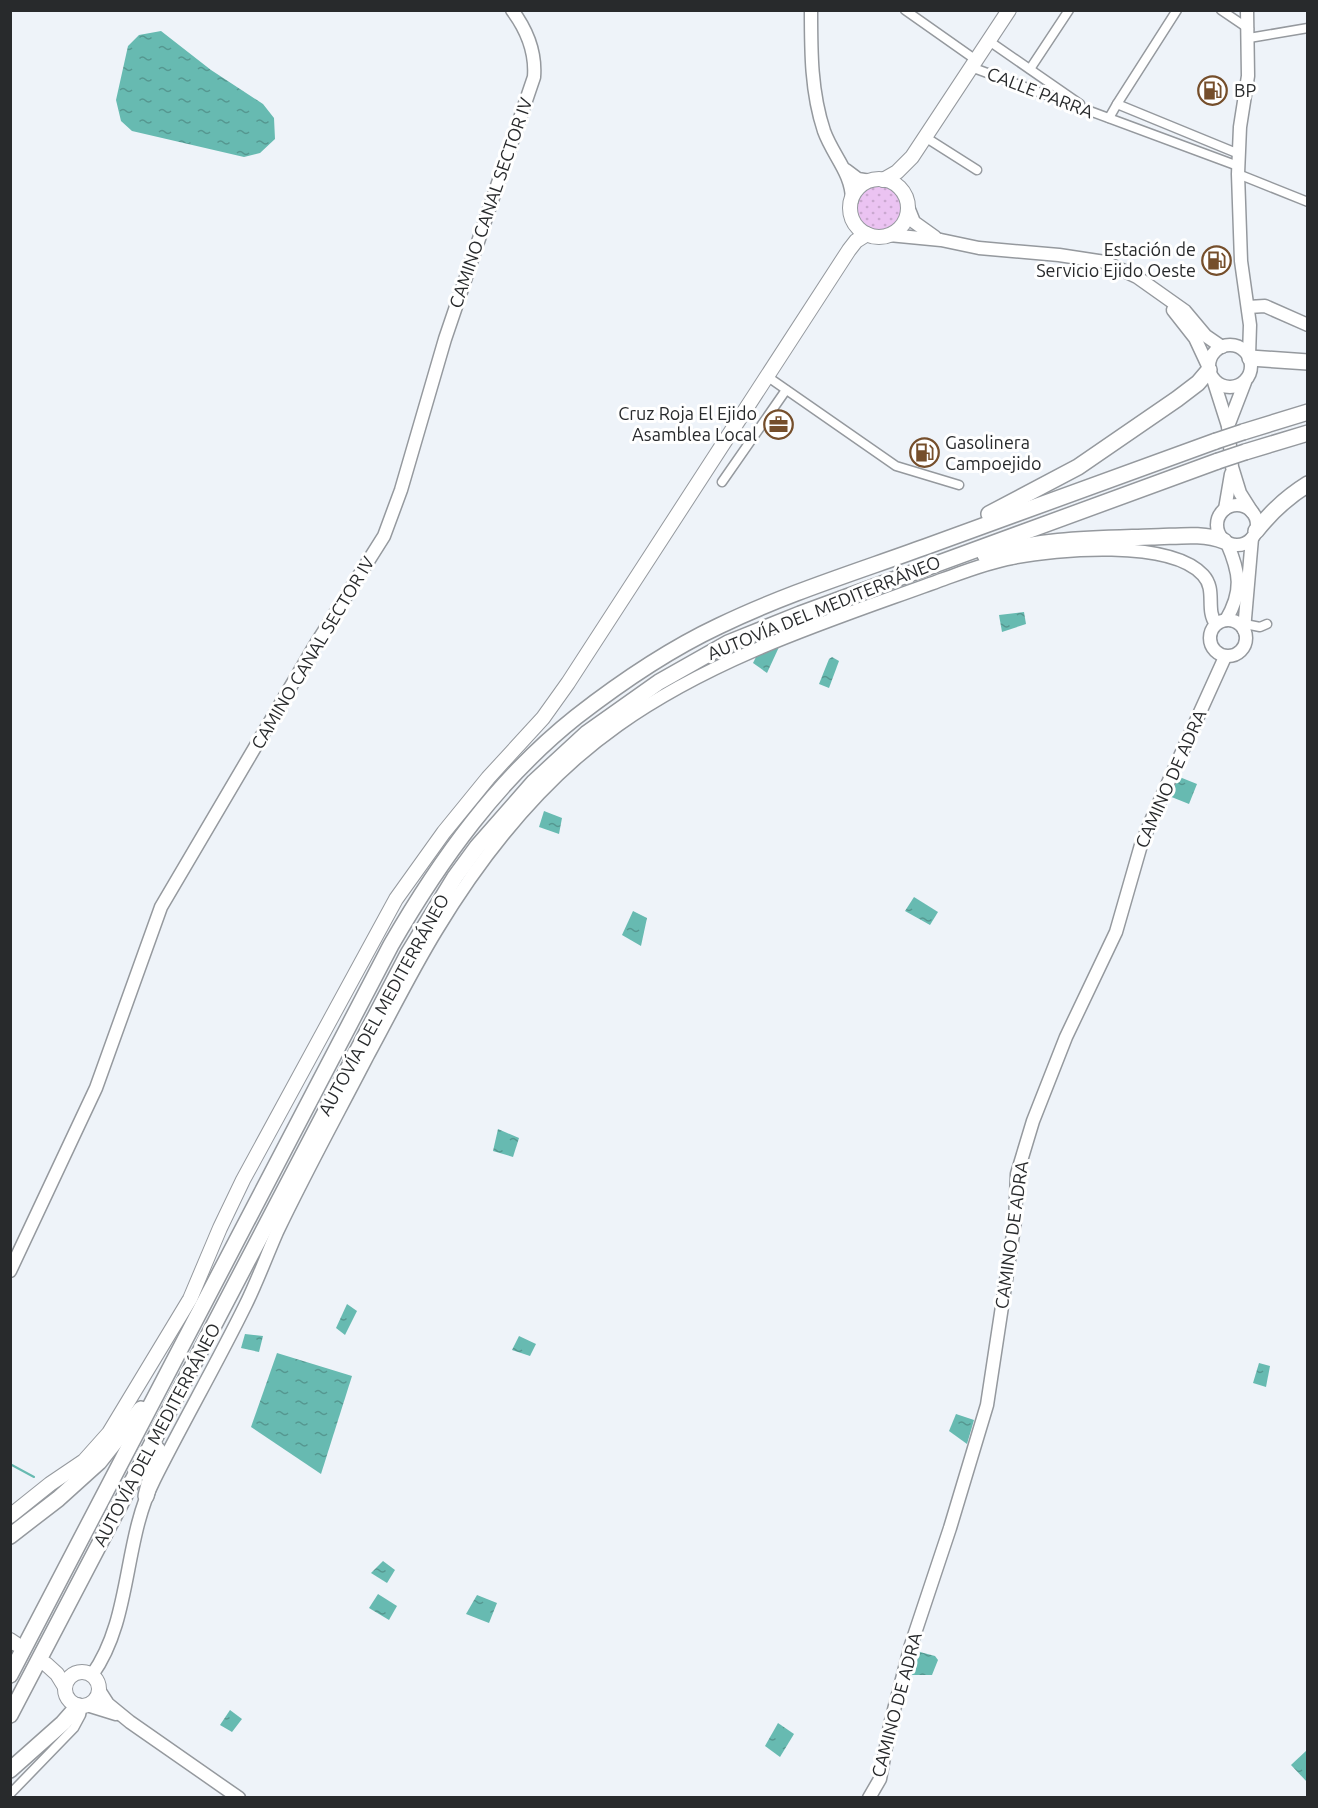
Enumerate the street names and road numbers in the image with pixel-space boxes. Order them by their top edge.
street label: CALLE PARRA [984,63,1097,122]
street label: CAMINO CANAL SECTOR IV [445,94,536,310]
street label: AUTOVÍA DEL MEDITERRÁNEO [704,550,943,663]
street label: CAMINO CANAL SECTOR IV [247,552,378,752]
street label: CAMINO DE ADRA [1131,706,1210,851]
street label: AUTOVÍA DEL MEDITERRÁNEO [313,890,452,1119]
street label: CAMINO DE ADRA [991,1159,1031,1310]
street label: AUTOVÍA DEL MEDITERRÁNEO [88,1319,224,1550]
street label: CAMINO DE ADRA [867,1630,925,1779]

